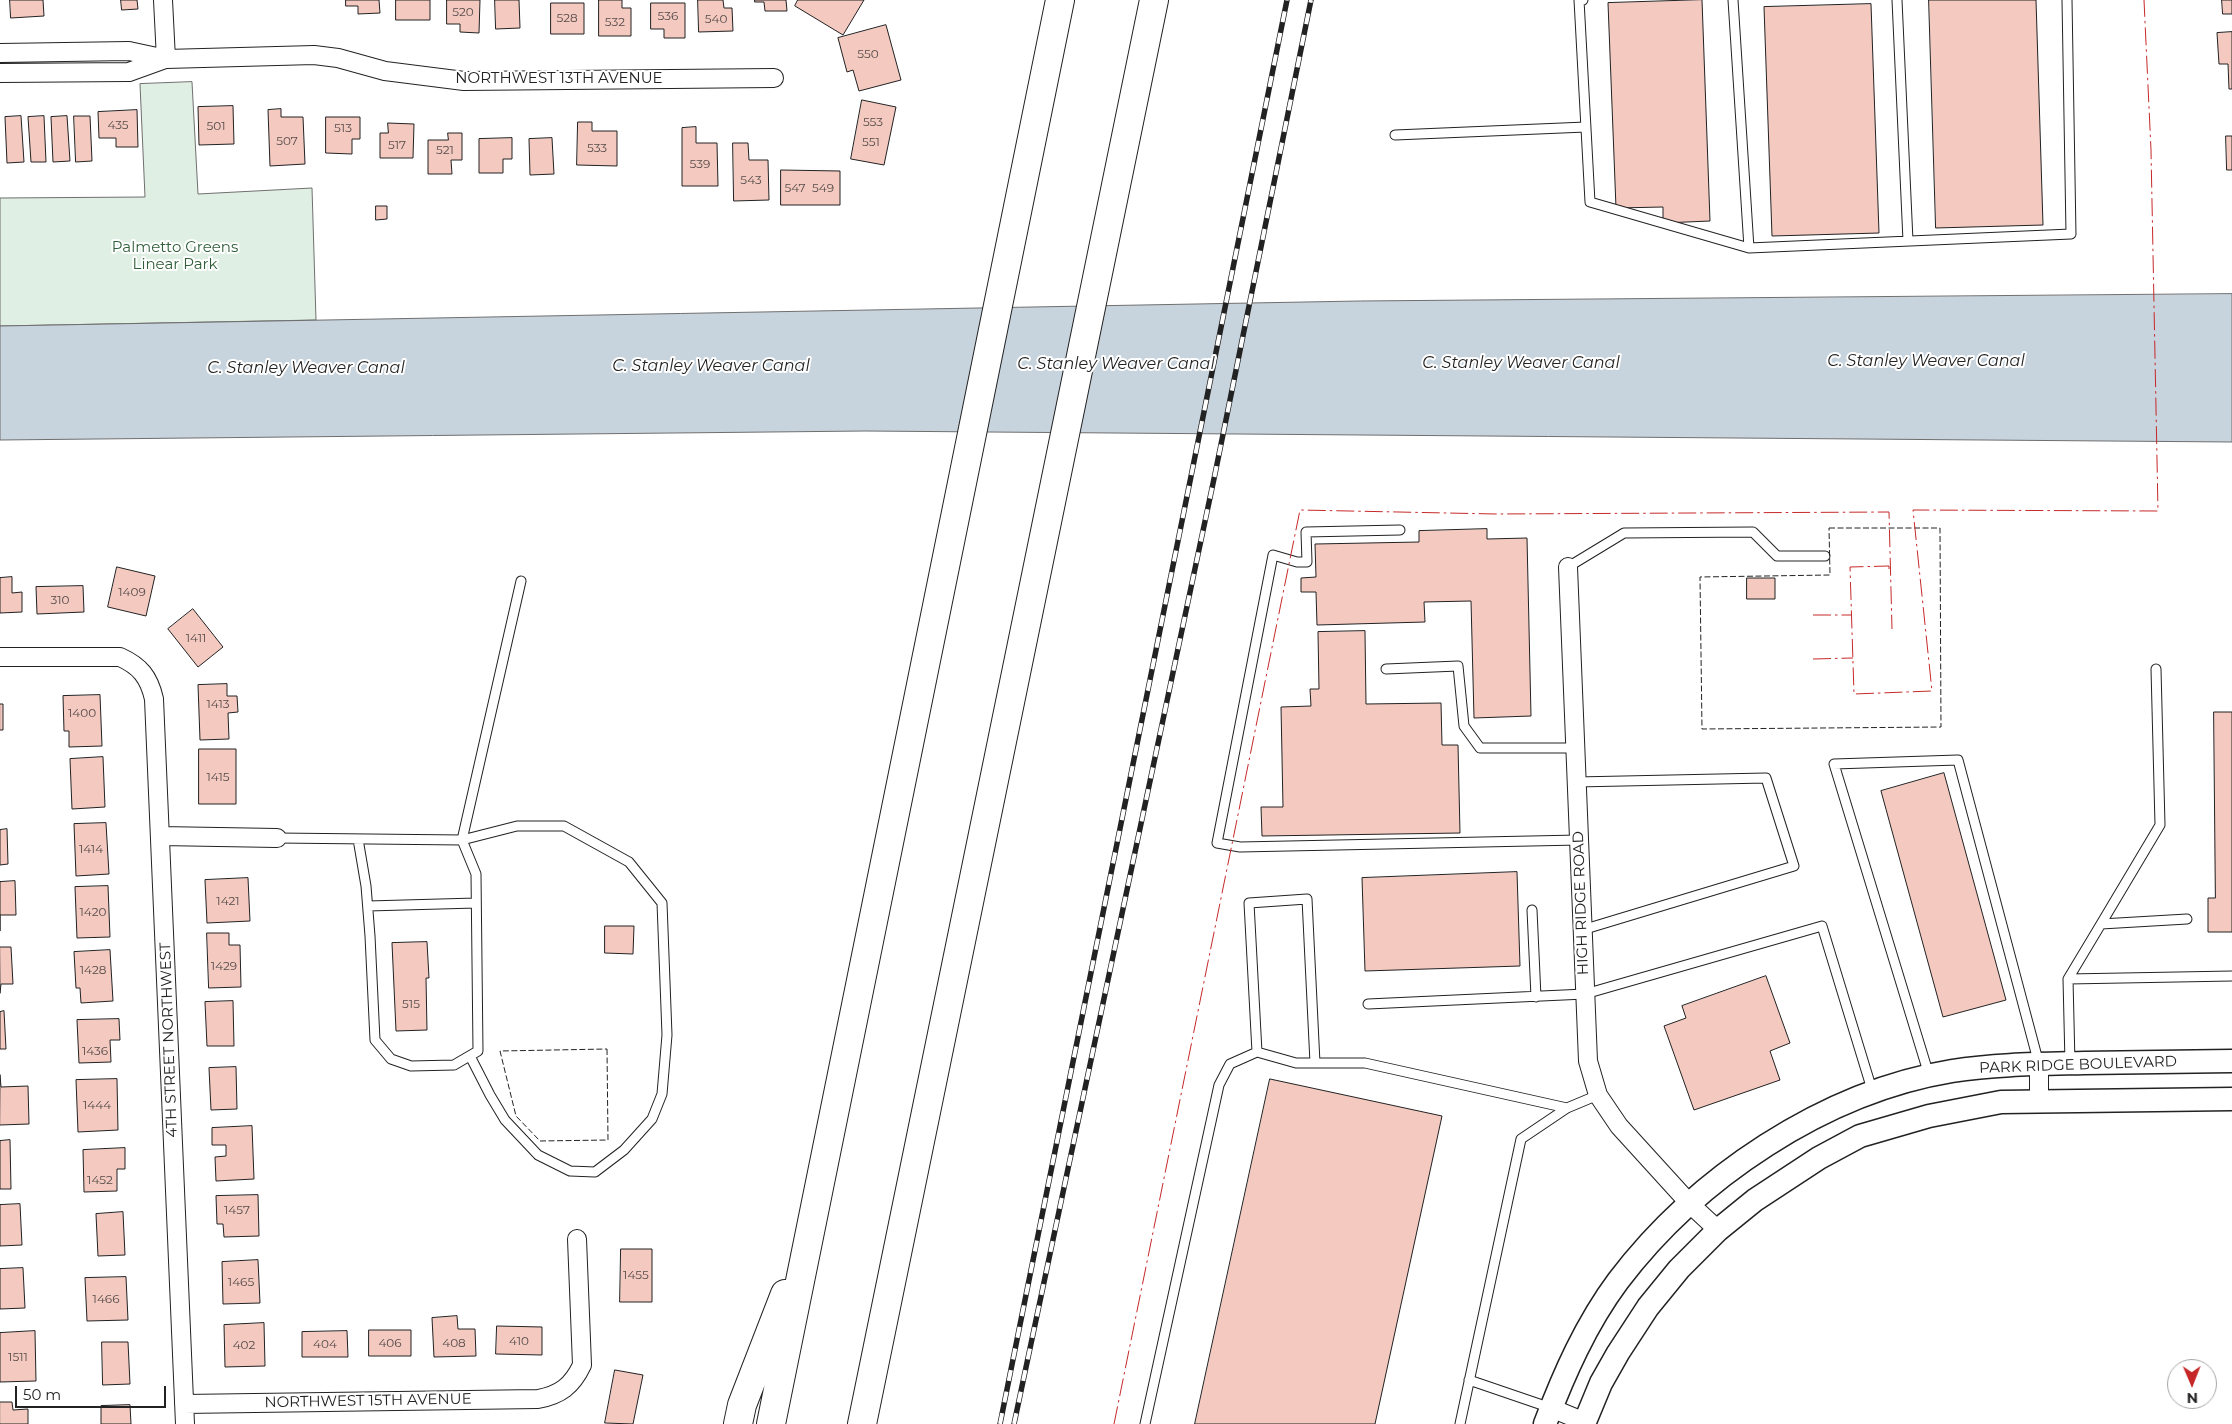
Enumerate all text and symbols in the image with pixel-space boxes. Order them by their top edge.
house number: 520 [452,5,474,19]
house number: 536 [658,9,678,23]
house number: 528 [556,11,578,25]
house number: 540 [705,12,727,26]
house number: 532 [605,15,625,29]
house number: 550 [857,47,879,61]
street label: NORTHWEST 13TH AVENUE [455,70,663,88]
house number: 553 [863,115,883,129]
house number: 435 [107,118,129,132]
house number: 501 [206,119,226,133]
house number: 513 [334,121,352,135]
house number: 507 [276,134,298,148]
house number: 551 [862,135,880,149]
house number: 517 [388,138,406,152]
house number: 533 [587,141,607,155]
house number: 521 [436,143,454,157]
house number: 539 [690,157,710,171]
house number: 543 [740,173,762,187]
house number: 547 [784,181,806,195]
house number: 549 [812,181,834,195]
park label: Palmetto Greens Linear Park [112,239,238,274]
water label: C. Stanley Weaver Canal [1827,351,2025,371]
water label: C. Stanley Weaver Canal [1422,353,1620,373]
water label: C. Stanley Weaver Canal [1017,354,1215,374]
water label: C. Stanley Weaver Canal [612,356,810,376]
water label: C. Stanley Weaver Canal [207,358,405,378]
house number: 1409 [118,585,146,599]
house number: 310 [50,593,70,607]
house number: 1411 [186,631,206,645]
house number: 1413 [206,697,230,711]
house number: 1400 [68,706,96,720]
house number: 1415 [206,770,230,784]
street label: HIGH RIDGE ROAD [1569,831,1593,975]
house number: 1414 [79,842,103,856]
house number: 1421 [216,894,240,908]
house number: 1420 [80,905,106,919]
street label: 4TH STREET NORTHWEST [157,942,181,1138]
house number: 1429 [211,959,237,973]
house number: 1428 [80,963,106,977]
house number: 515 [402,997,420,1011]
house number: 1436 [82,1044,108,1058]
street label: PARK RIDGE BOULEVARD [1979,1053,2177,1077]
house number: 1444 [83,1098,111,1112]
house number: 1452 [87,1173,113,1187]
house number: 1457 [224,1203,250,1217]
house number: 1455 [623,1268,649,1282]
house number: 1465 [228,1275,254,1289]
house number: 1466 [93,1292,119,1306]
house number: 410 [509,1334,529,1348]
house number: 406 [378,1336,402,1350]
house number: 408 [442,1336,466,1350]
house number: 404 [313,1337,337,1351]
house number: 402 [233,1338,255,1352]
house number: 1511 [8,1350,28,1364]
north arrow [2167,1359,2217,1409]
scale bar [18,1376,169,1408]
text: 50 m [23,1385,61,1404]
text: N [2186,1389,2198,1407]
street label: NORTHWEST 15TH AVENUE [264,1390,472,1412]

